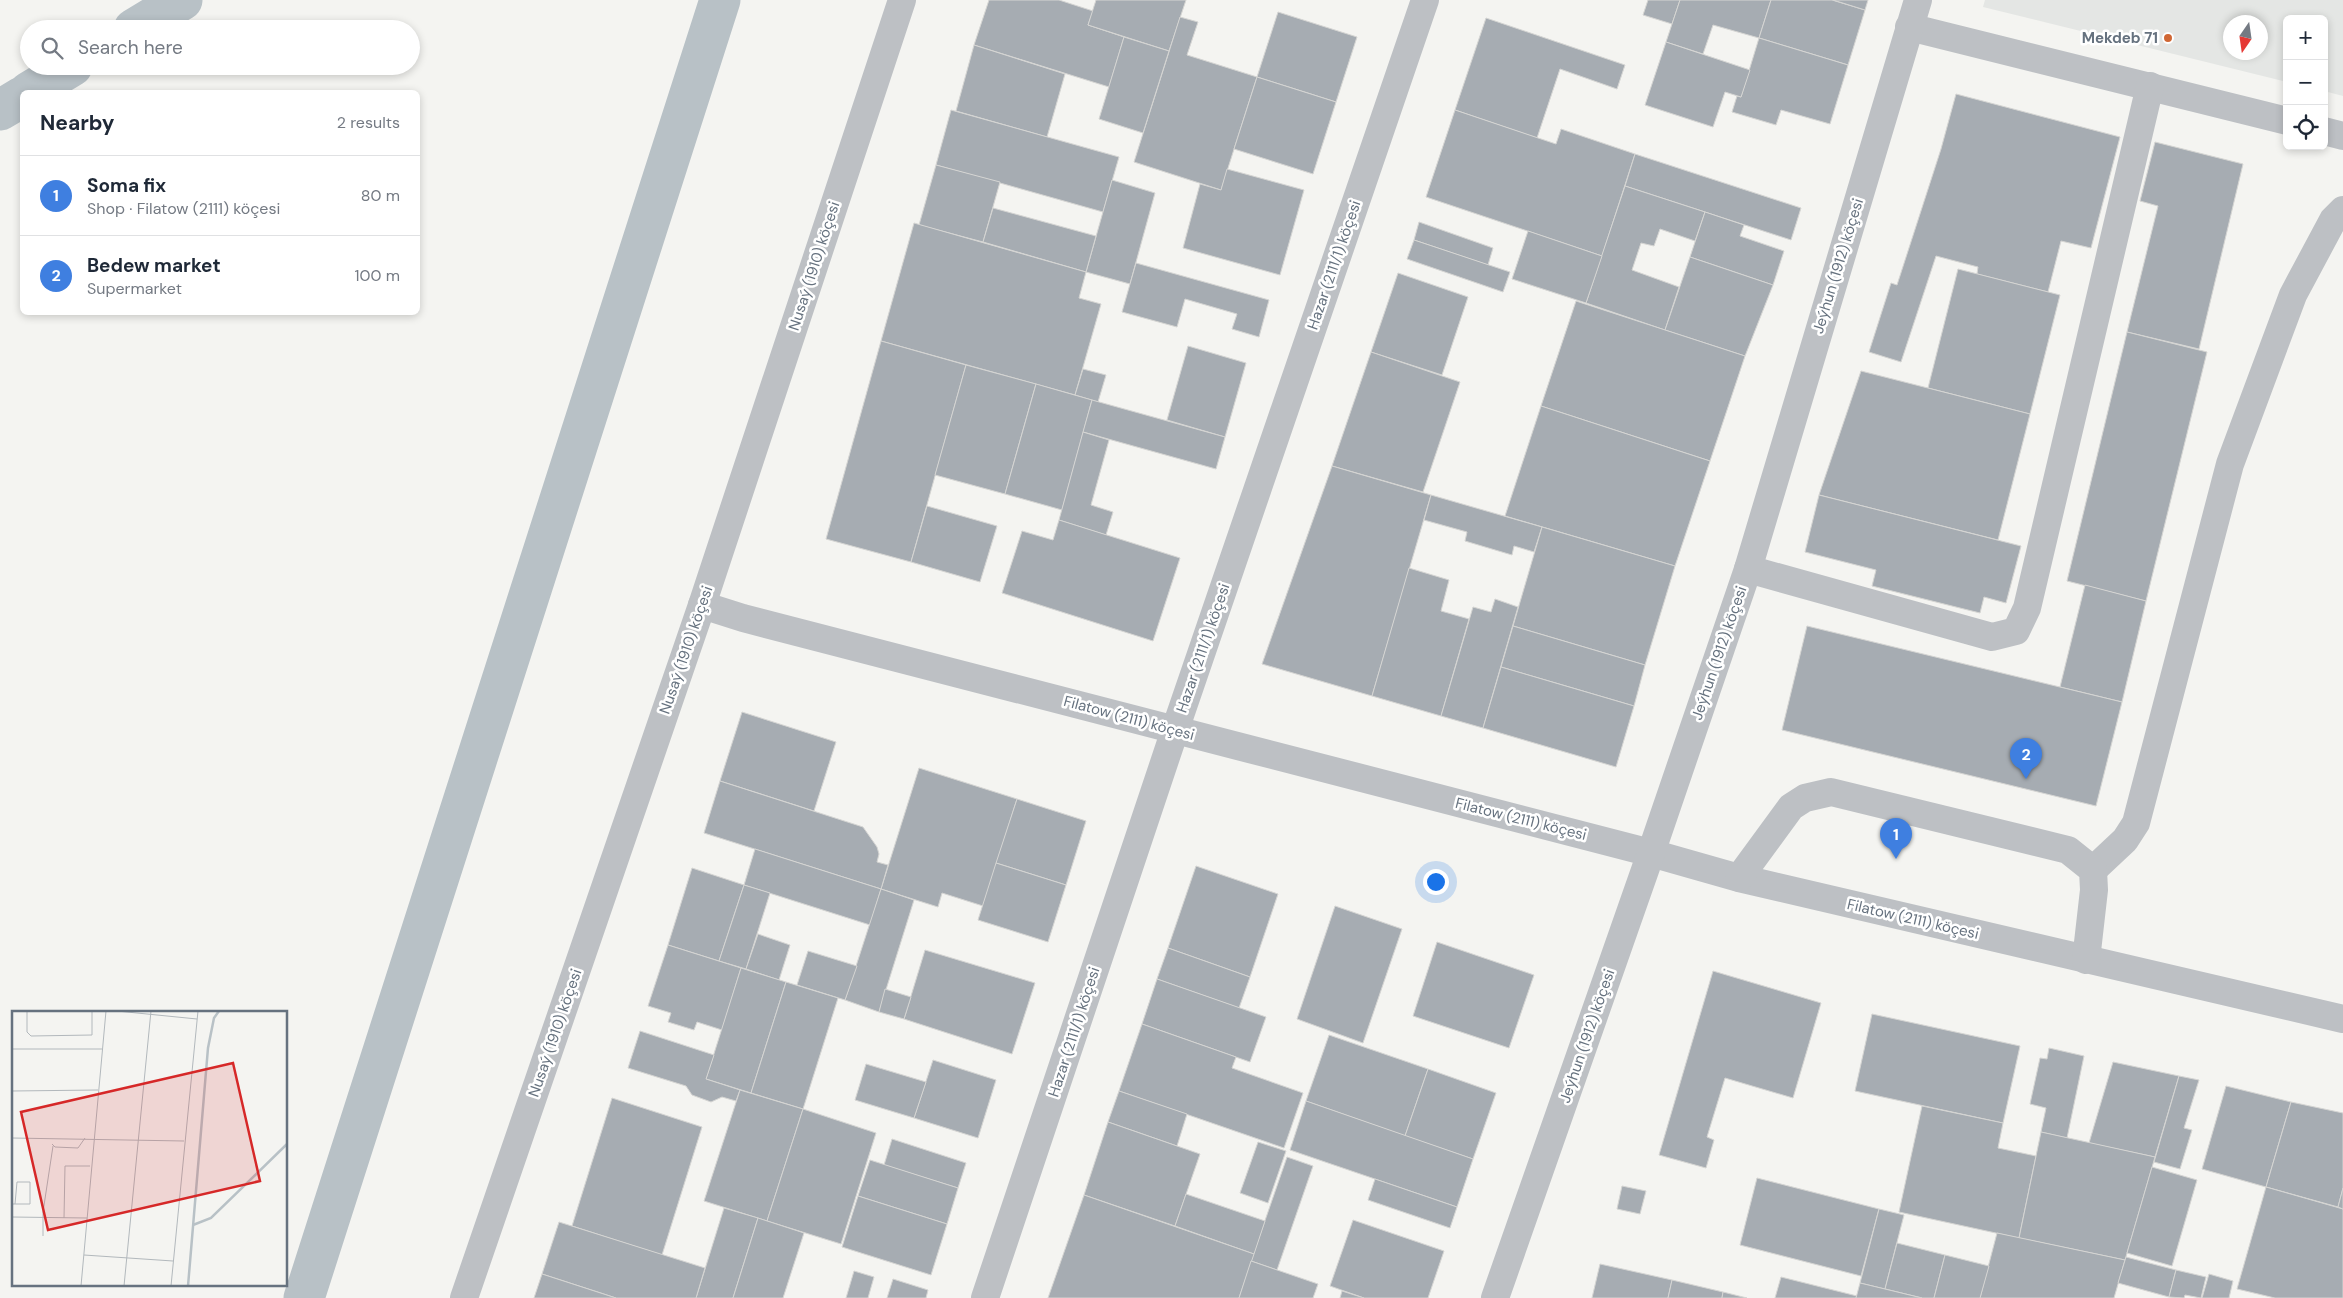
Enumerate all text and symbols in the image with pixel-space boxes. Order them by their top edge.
north arrow [2223,15,2268,60]
map controls [2283,15,2328,150]
button: + [2283,15,2328,60]
search box [20,20,420,75]
place label: Mekdeb 71 [2082,28,2158,48]
marker: Mekdeb 71 [2162,32,2174,44]
icon: search [38,34,66,62]
text: Search here [78,35,183,60]
button: − [2283,60,2328,105]
button: locate [2283,105,2328,150]
text: Nearby [40,109,114,137]
text: 2 results [337,112,400,133]
text: Soma fix [87,173,166,198]
text: 1 [53,185,59,206]
text: 80 m [361,185,400,206]
street label: Jeýhun (1912) köçesi [1808,196,1868,336]
text: Shop · Filatow (2111) köçesi [87,198,280,219]
street label: Hazar (2111/1) köçesi [1302,198,1366,332]
street label: Nusaý (1910) köçesi [784,199,844,333]
text: Bedew market [87,253,221,278]
text: 2 [51,265,61,286]
text: 100 m [355,265,400,286]
text: Supermarket [87,278,182,299]
street label: Hazar (2111/1) köçesi [1171,581,1235,715]
street label: Nusaý (1910) köçesi [655,583,717,717]
street label: Jeýhun (1912) köçesi [1687,583,1751,723]
street label: Filatow (2111) köçesi [1061,691,1197,745]
pin: 2 [2010,738,2042,779]
street label: Filatow (2111) köçesi [1453,793,1589,845]
pin: 1 [1880,818,1912,859]
your location [1423,869,1449,895]
street label: Filatow (2111) köçesi [1845,894,1981,944]
street label: Hazar (2111/1) köçesi [1044,964,1104,1100]
street label: Nusaý (1910) köçesi [524,966,586,1100]
street label: Jeýhun (1912) köçesi [1555,966,1619,1106]
inset map [12,1011,288,1286]

